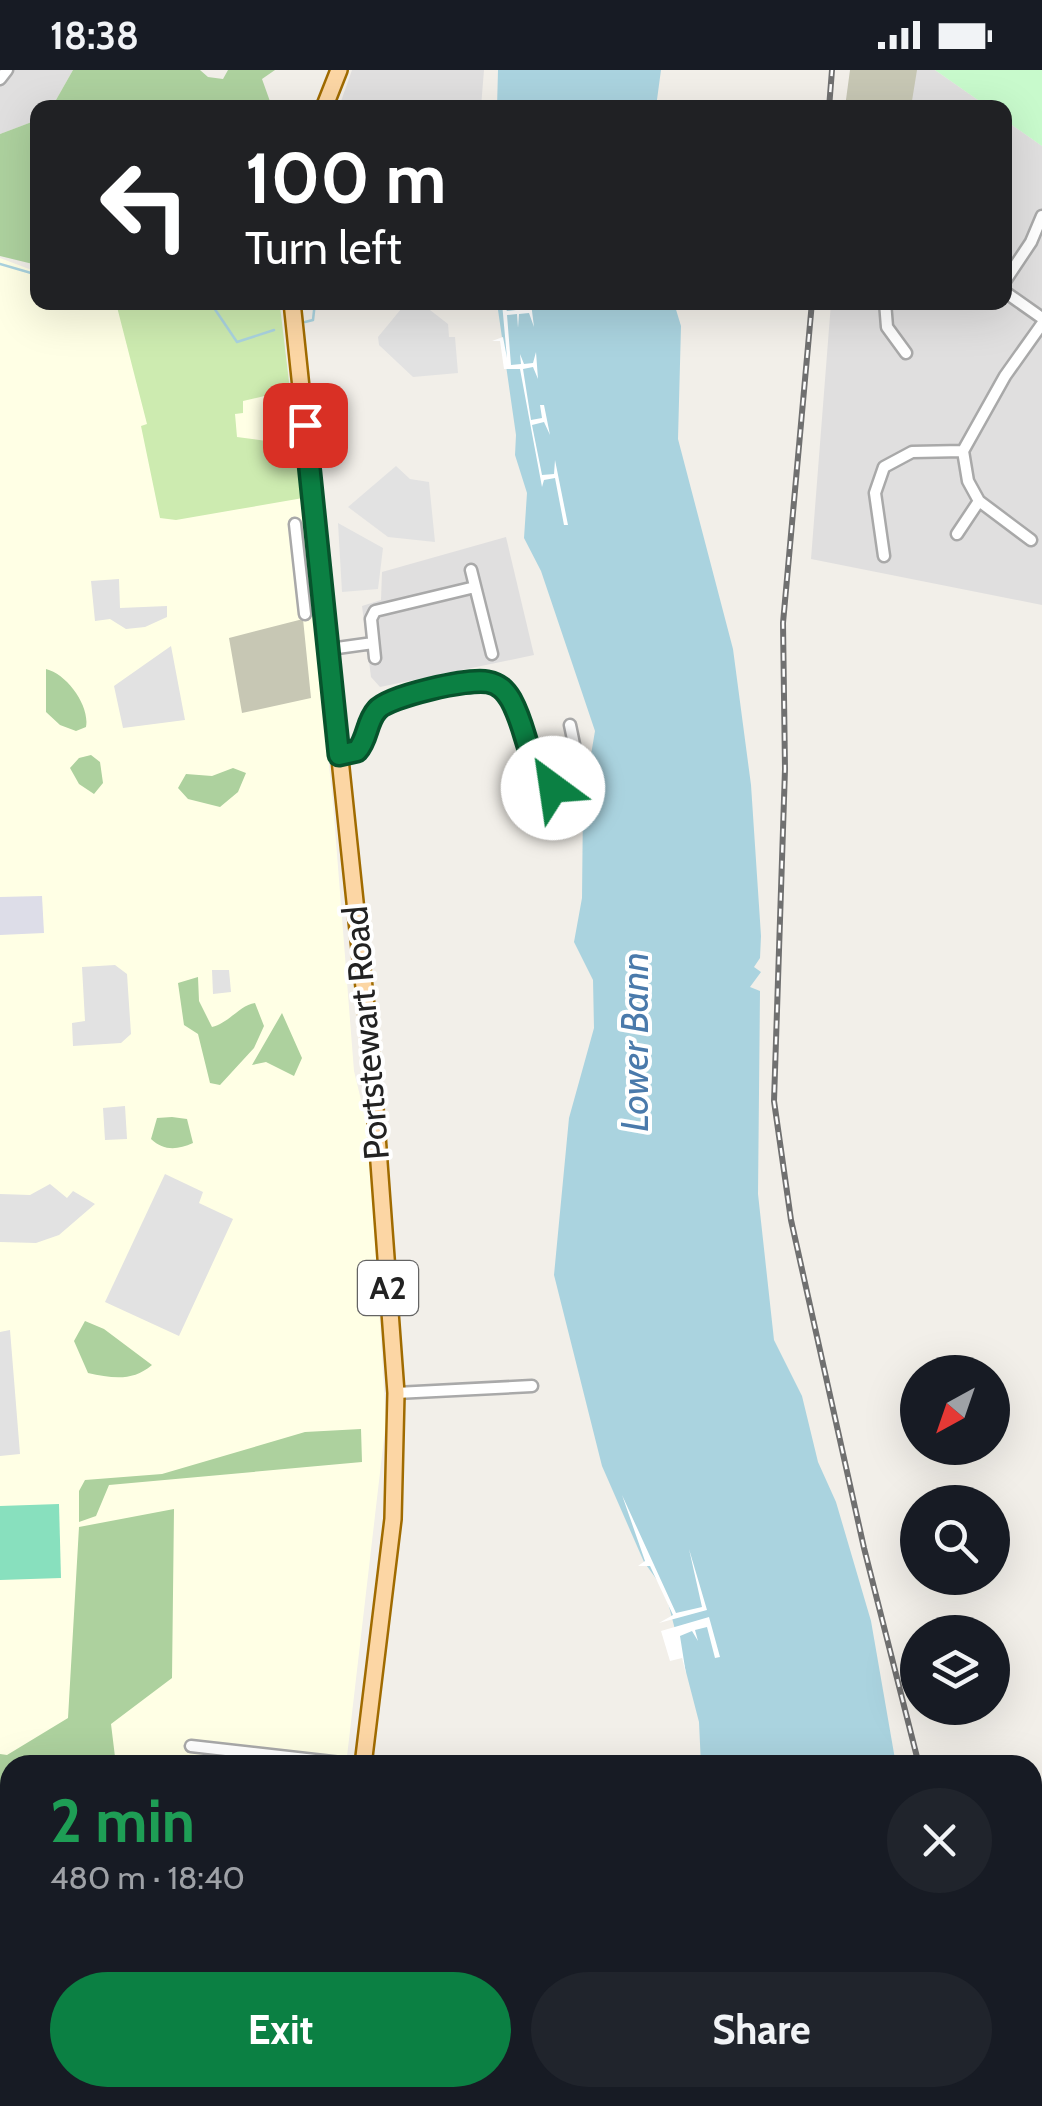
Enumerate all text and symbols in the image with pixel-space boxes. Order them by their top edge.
text: 18:38 [50,12,139,59]
text: 100 m [245,135,446,221]
icon: left [80,140,210,270]
text: Turn left [245,221,402,275]
pin [263,383,348,468]
icon: arrive [278,398,333,453]
position arrow [501,736,605,840]
street label: Portstewart Road [333,904,398,1162]
water label: Lower Bann [611,952,658,1132]
road number: A2 [358,1261,418,1315]
north arrow [900,1355,1010,1465]
map controls [900,1355,1010,1725]
button: search [900,1485,1010,1595]
button: layers [900,1615,1010,1725]
text: 2 min [50,1784,195,1857]
button: close [887,1788,992,1893]
text: 480 m · 18:40 [50,1858,245,1897]
button: Exit [50,1972,511,2087]
button: Share [531,1972,992,2087]

